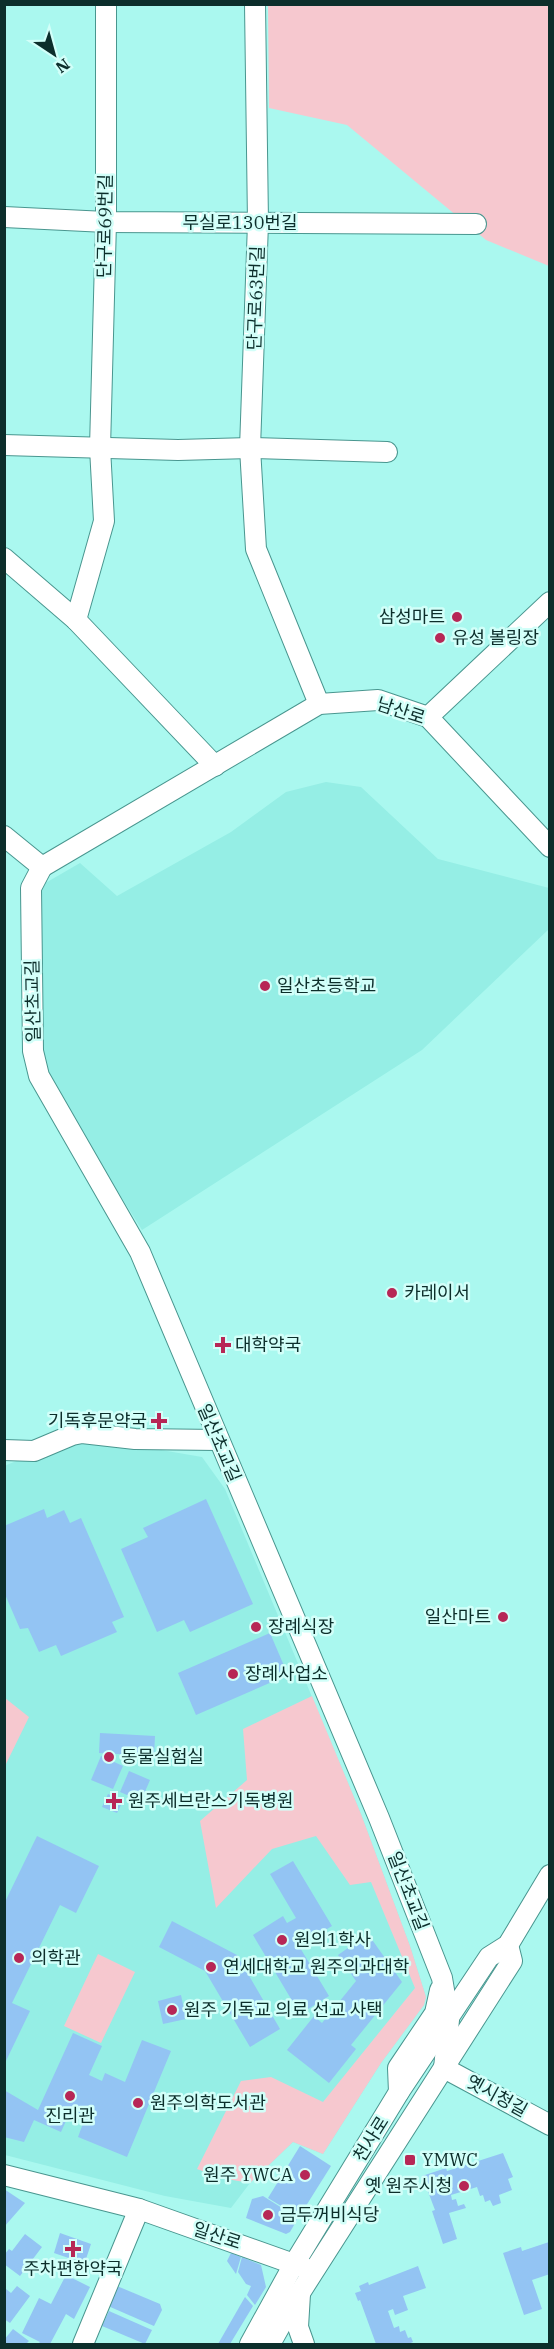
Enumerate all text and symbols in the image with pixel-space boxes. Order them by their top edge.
north arrow [24,24,84,84]
text: N [52,54,74,78]
street label: 단구로69번길 [92,174,117,278]
street label: 무실로130번길 [182,211,298,234]
street label: 단구로63번길 [242,245,269,351]
place label: 삼성마트 [379,605,445,628]
marker: 삼성마트 [450,610,464,624]
place label: 유성 볼링장 [452,626,539,649]
marker: 유성 볼링장 [433,631,447,645]
street label: 남산로 [374,692,428,729]
street label: 일산초교길 [20,959,45,1043]
place label: 일산초등학교 [277,974,376,997]
marker: 일산초등학교 [258,979,272,993]
place label: 카레이서 [404,1281,470,1304]
marker: 카레이서 [385,1286,399,1300]
place label: 대학약국 [235,1333,301,1356]
marker: 대학약국 [216,1338,230,1352]
street label: 일산초교길 [193,1400,246,1485]
place label: 기독후문약국 [48,1409,147,1432]
marker: 기독후문약국 [152,1414,166,1428]
place label: 일산마트 [425,1605,491,1628]
marker: 일산마트 [496,1610,510,1624]
place label: 장례식장 [268,1615,334,1638]
marker: 장례식장 [249,1620,263,1634]
place label: 장례사업소 [245,1662,328,1685]
marker: 장례사업소 [226,1667,240,1681]
place label: 동물실험실 [121,1745,204,1768]
marker: 동물실험실 [102,1750,116,1764]
place label: 원주세브란스기독병원 [128,1789,294,1812]
marker: 원주세브란스기독병원 [105,1792,123,1810]
street label: 일산초교길 [383,1848,434,1934]
place label: 원의1학사 [294,1928,371,1951]
marker: 원의1학사 [275,1933,289,1947]
place label: 의학관 [31,1946,81,1969]
marker: 의학관 [12,1951,26,1965]
place label: 연세대학교 원주의과대학 [223,1955,409,1978]
marker: 연세대학교 원주의과대학 [204,1960,218,1974]
place label: 원주 기독교 의료 선교 사택 [184,1998,383,2021]
marker: 원주 기독교 의료 선교 사택 [165,2003,179,2017]
street label: 옛시청길 [463,2069,532,2122]
marker: 진리관 [63,2089,77,2103]
place label: 원주의학도서관 [150,2091,266,2114]
marker: 원주의학도서관 [131,2096,145,2110]
place label: 진리관 [45,2104,95,2127]
street label: 천사로 [348,2112,393,2166]
place label: YMWC [422,2148,478,2171]
marker: YMWC [403,2153,417,2167]
place label: 원주 YWCA [203,2163,294,2186]
marker: 원주 YWCA [298,2168,312,2182]
place label: 옛 원주시청 [365,2174,452,2197]
marker: 옛 원주시청 [457,2179,471,2193]
place label: 금두꺼비식당 [280,2203,379,2226]
marker: 금두꺼비식당 [261,2208,275,2222]
street label: 일산로 [190,2217,244,2254]
marker: 주차편한약국 [66,2242,80,2256]
place label: 주차편한약국 [23,2257,123,2280]

